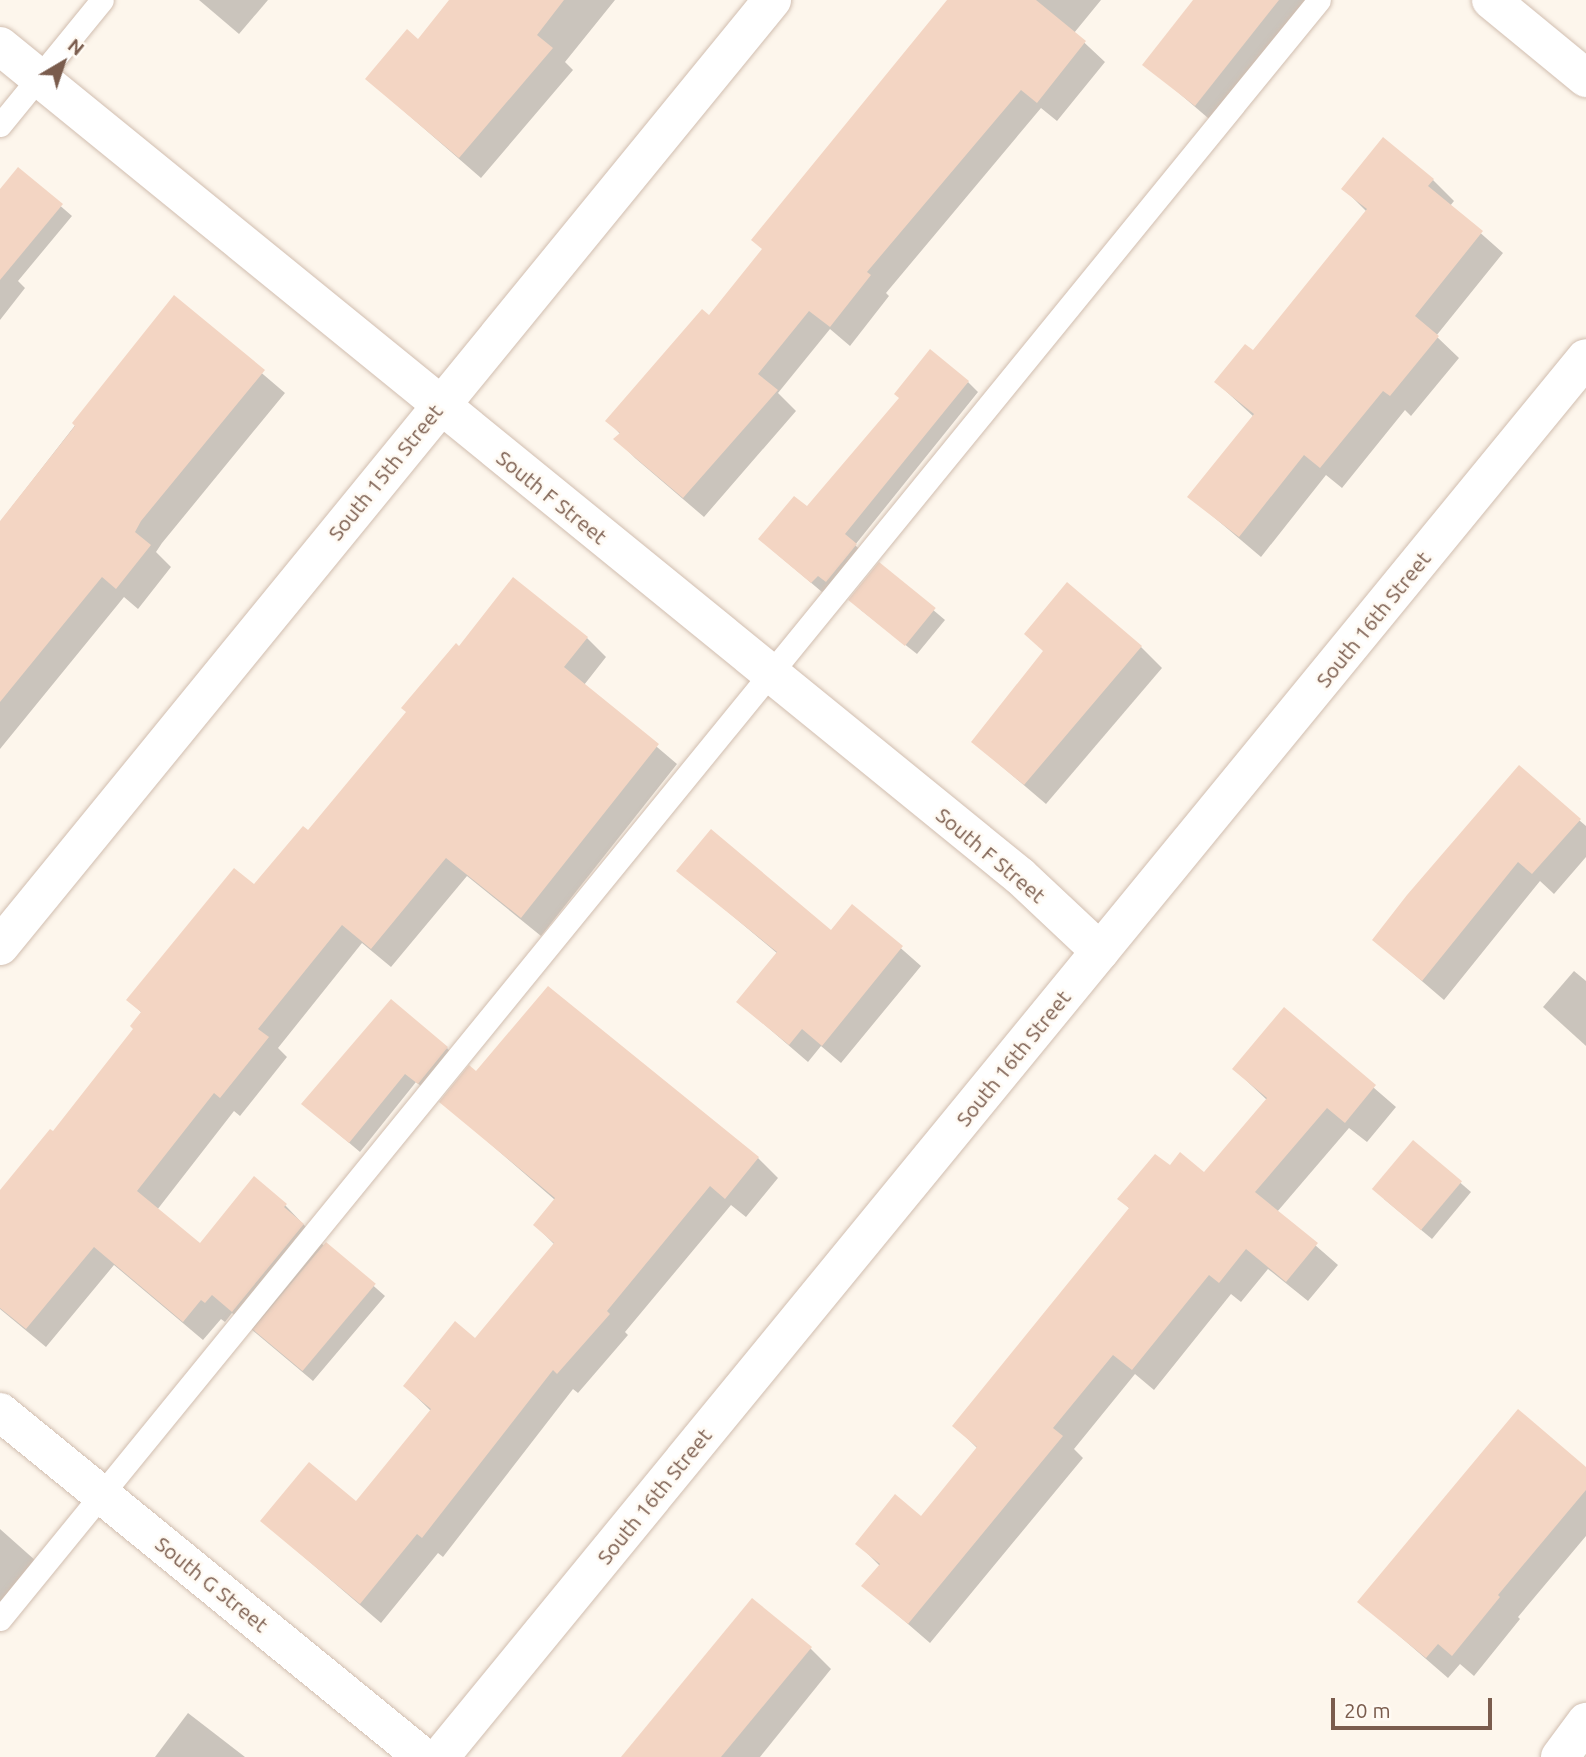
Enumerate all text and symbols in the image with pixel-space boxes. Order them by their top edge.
north arrow [28,28,98,98]
text: N [64,34,89,60]
street label: South 15th Street [322,399,448,545]
street label: South F Street [492,445,612,549]
street label: South 16th Street [1310,546,1436,692]
street label: South F Street [931,802,1051,908]
street label: South 16th Street [950,985,1076,1131]
street label: South 16th Street [591,1423,717,1569]
street label: South G Street [151,1531,273,1637]
scale bar [1334,1684,1495,1728]
text: 20 m [1344,1698,1391,1722]

